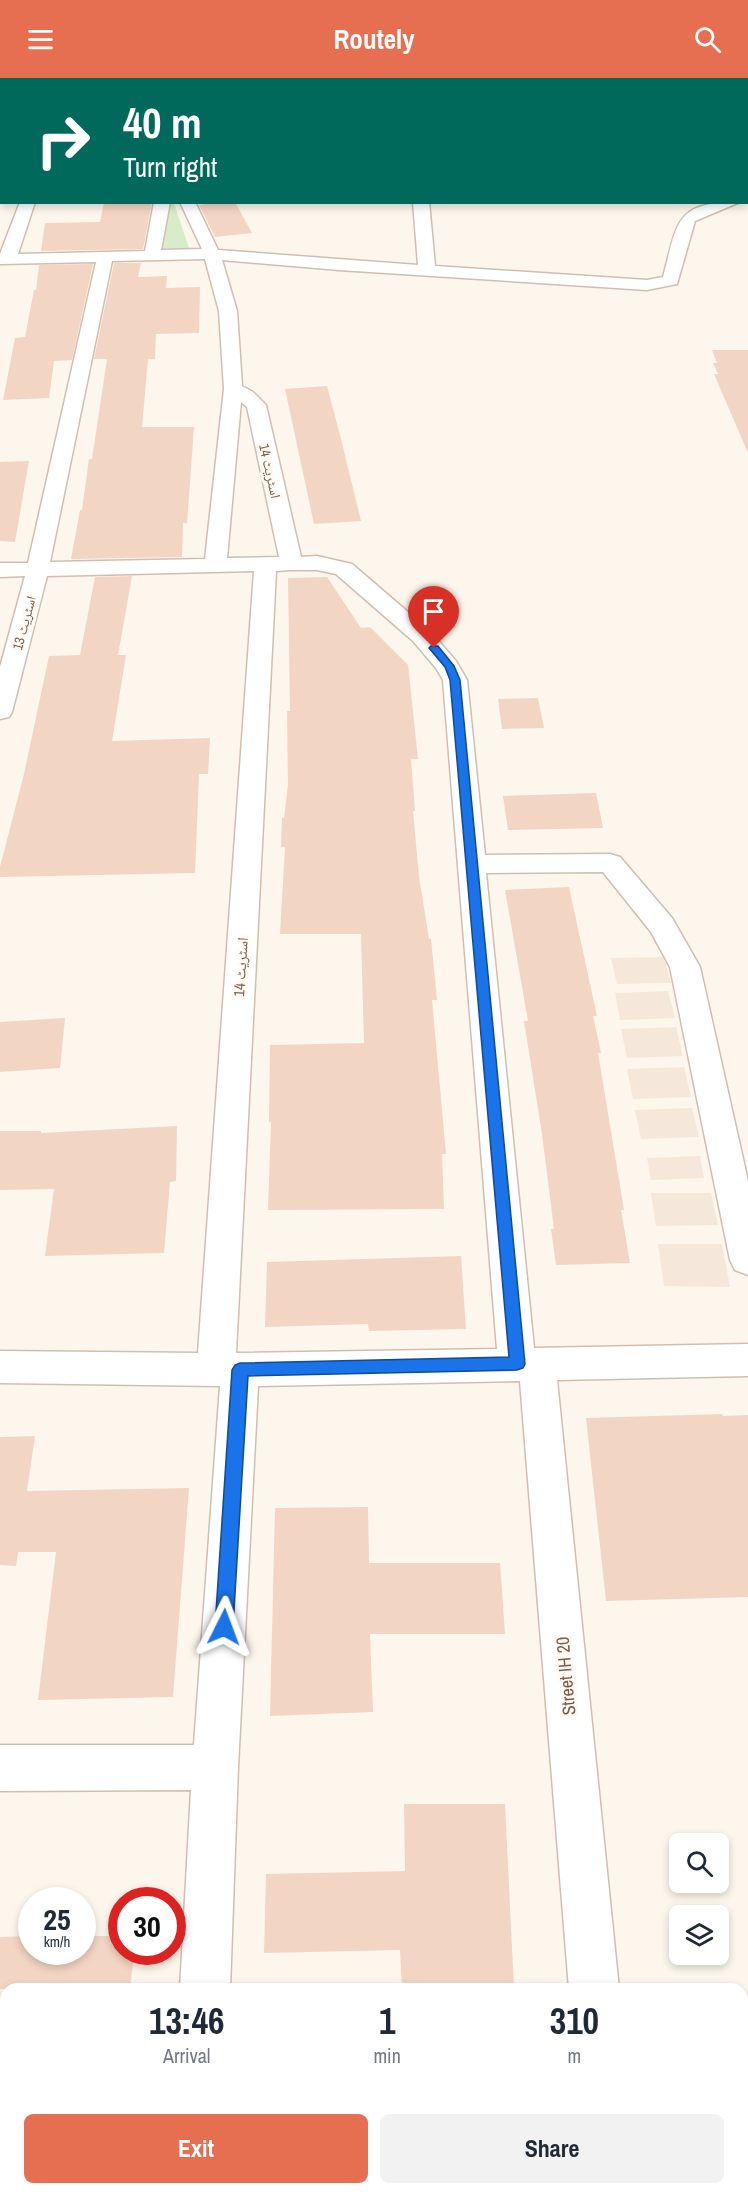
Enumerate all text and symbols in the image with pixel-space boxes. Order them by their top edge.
text: Routely [333,21,415,57]
icon: menu [24,23,57,56]
icon: search [691,23,724,56]
text: 40 m [123,95,202,151]
icon: right [24,102,102,180]
text: Turn right [123,149,217,185]
street label: اسٹریٹ 14 [255,442,285,500]
pin [408,586,459,648]
street label: اسٹریٹ 13 [8,594,40,652]
icon: arrive [417,595,450,628]
street label: اسٹریٹ 14 [228,937,253,997]
position arrow [192,1595,256,1659]
street label: Street IH 20 [550,1636,581,1716]
map controls [669,1833,729,1965]
button: search [669,1833,729,1893]
speed limit sign: 30 [108,1887,186,1965]
text: 25 [43,1899,71,1939]
button: layers [669,1905,729,1965]
text: km/h [44,1931,70,1952]
text: 13:46 [149,1997,224,2045]
text: 1 [379,1997,395,2045]
text: 310 [550,1997,599,2045]
text: Arrival [163,2042,210,2069]
text: min [373,2042,401,2069]
text: m [568,2042,581,2069]
button: Exit [24,2114,368,2183]
button: Share [380,2114,724,2183]

